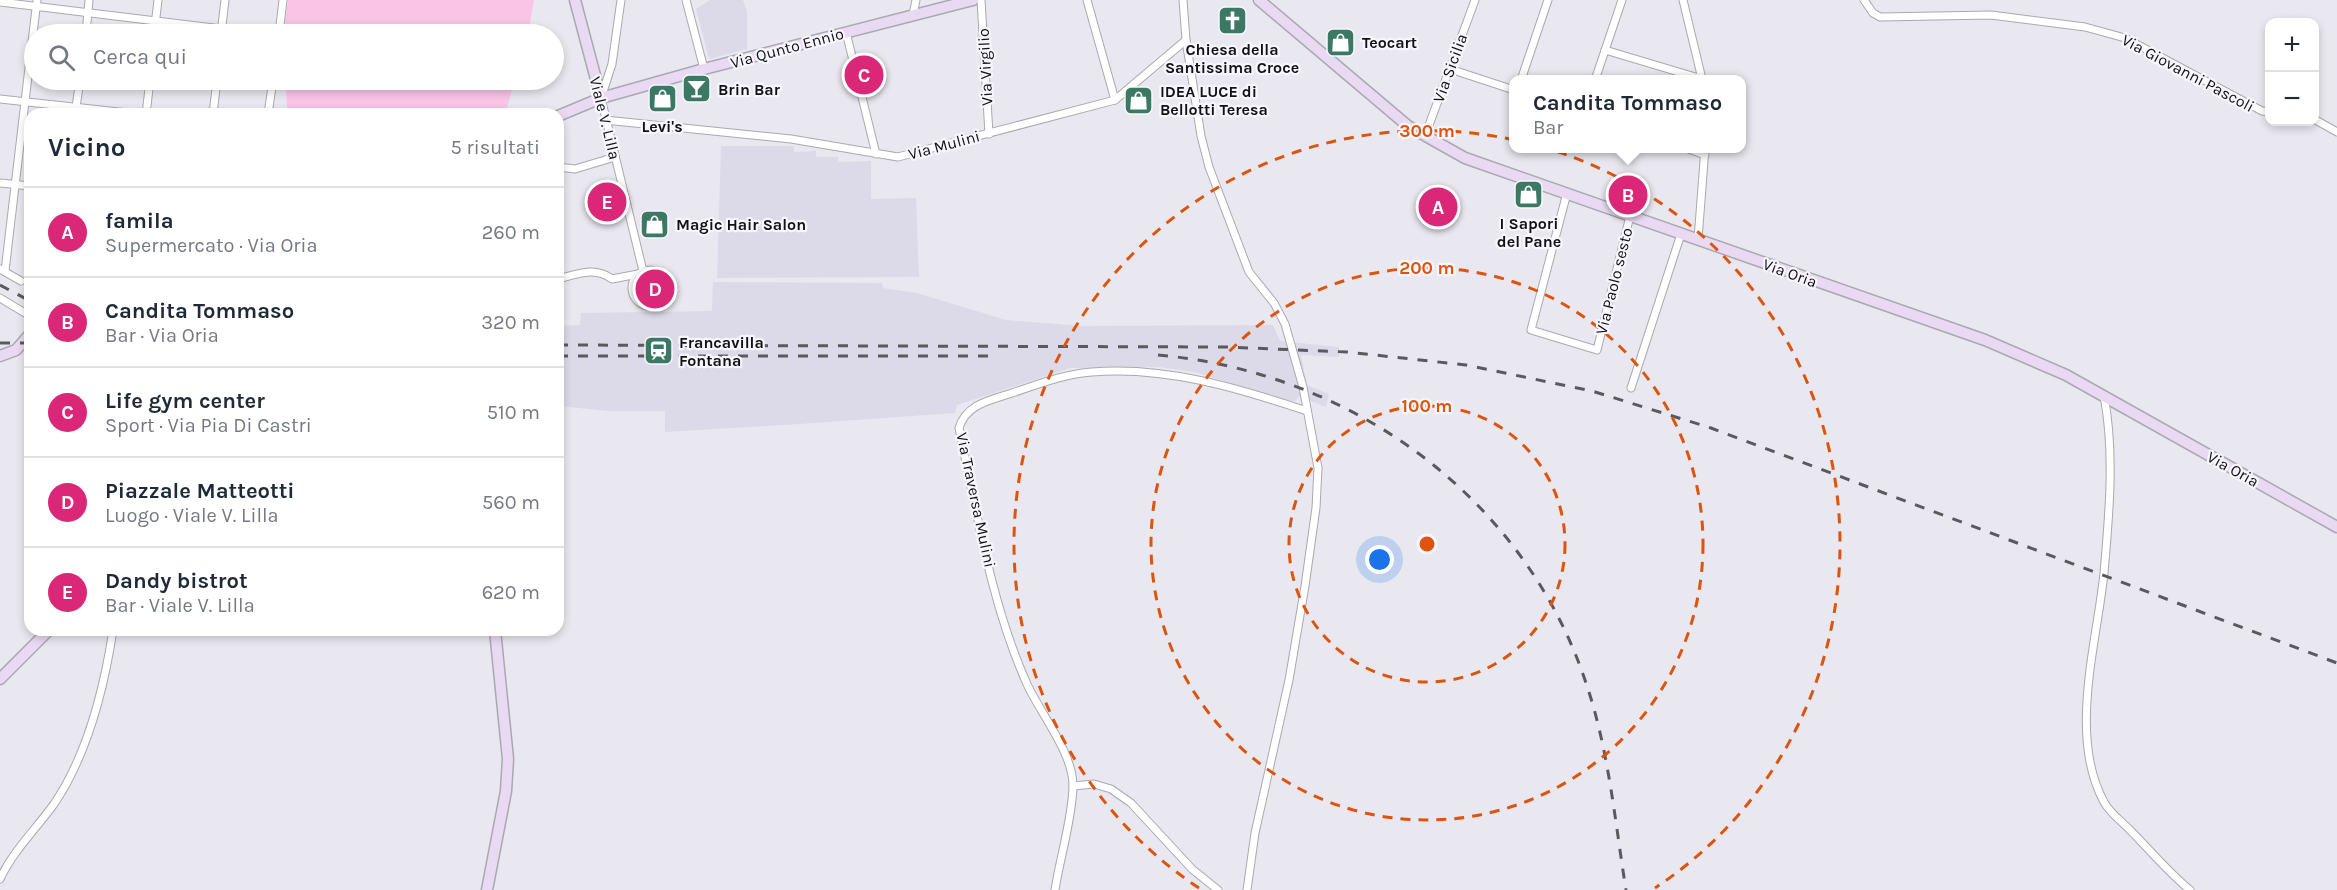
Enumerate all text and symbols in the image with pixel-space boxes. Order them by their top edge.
church icon: Chiesa della Santissima Croce [1216,5,1248,37]
map controls [2265,18,2319,126]
button: + [2265,18,2319,72]
search box [24,24,564,90]
street label: Via Qunto Ennio [728,24,846,72]
shop icon: Teocart [1325,26,1357,58]
street label: Via Virgilio [973,28,997,106]
street label: Via Giovanni Pascoli [2119,30,2257,116]
street label: Via Sicilia [1429,31,1471,105]
place label: Teocart [1362,33,1417,52]
place label: Chiesa della Santissima Croce [1165,40,1299,77]
icon: search [45,41,78,74]
text: Cerca qui [93,44,187,70]
pin: C [844,52,884,98]
button: − [2265,72,2319,126]
bar icon: Brin Bar [681,73,713,105]
street label: Viale V. Lilla [586,75,624,161]
popup [1509,75,1746,153]
place label: Brin Bar [718,80,781,99]
shop icon: Levi's [646,82,678,114]
place label: IDEA LUCE di Bellotti Teresa [1160,82,1268,119]
shop icon: IDEA LUCE di Bellotti Teresa [1123,84,1155,116]
text: Candita Tommaso [1533,90,1722,116]
text: Bar [1533,116,1564,139]
place label: Levi's [641,117,683,136]
text: 300 m [1399,120,1455,142]
street label: Via Mulini [906,126,982,164]
text: Vicino [48,132,125,163]
text: 5 risultati [451,136,540,159]
pin: B [1608,172,1648,218]
shop icon: I Sapori del Pane [1513,179,1545,211]
pin: E [588,180,626,224]
pin: A [1418,184,1458,230]
text: famila [105,208,174,234]
shop icon: Magic Hair Salon [639,208,671,240]
place label: I Sapori del Pane [1497,214,1561,251]
place label: Magic Hair Salon [676,215,806,234]
text: A [61,221,74,244]
text: 260 m [482,221,540,244]
street label: Via Paolo sesto [1592,226,1636,336]
text: Supermercato · Via Oria [105,234,318,257]
street label: Via Oria [1760,254,1820,292]
text: 200 m [1399,257,1455,279]
pin: D [636,266,674,312]
text: Candita Tommaso [105,298,294,324]
text: B [61,311,74,334]
text: 320 m [481,311,540,334]
text: Bar · Via Oria [105,324,219,347]
place label: Francavilla Fontana [679,333,764,370]
station icon: Francavilla Fontana [642,335,674,367]
text: Life gym center [105,388,265,414]
text: 100 m [1402,395,1452,417]
text: C [61,401,74,424]
text: 510 m [487,401,540,424]
text: Sport · Via Pia Di Castri [105,414,312,437]
street label: Via Traversa Mulini [952,431,1000,569]
street label: Via Oria [2204,447,2262,491]
text: Piazzale Matteotti [105,478,295,504]
text: D [61,491,74,514]
text: 560 m [482,491,540,514]
text: Luogo · Viale V. Lilla [105,504,279,527]
centre of rings [1417,534,1437,554]
your location [1365,545,1394,574]
text: Dandy bistrot [105,568,248,594]
text: E [62,581,73,604]
text: 620 m [482,581,540,604]
text: Bar · Viale V. Lilla [105,594,255,617]

